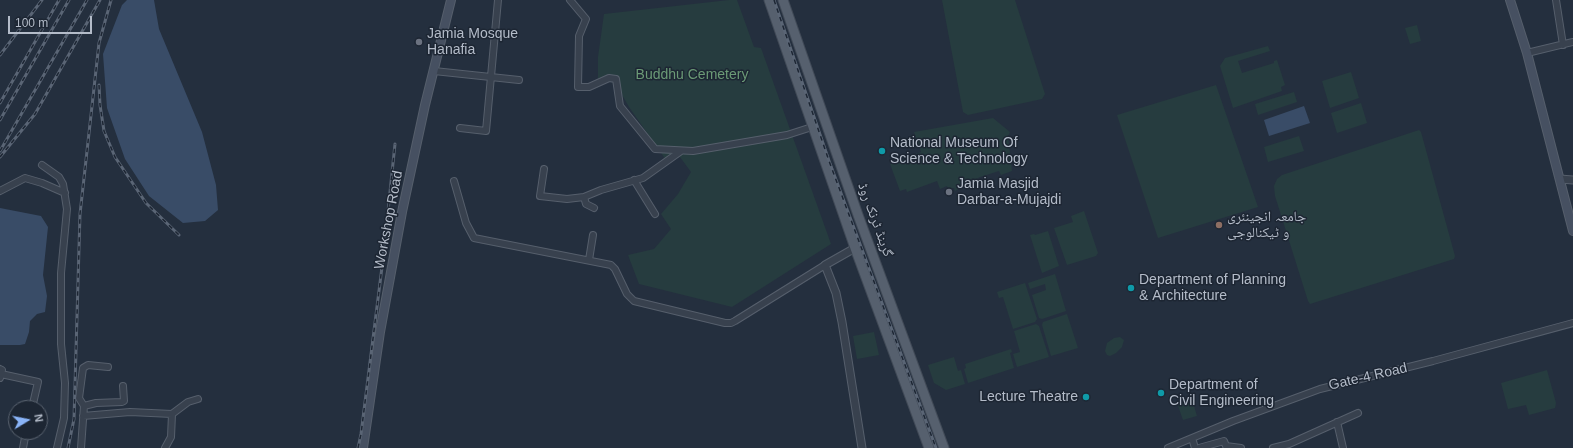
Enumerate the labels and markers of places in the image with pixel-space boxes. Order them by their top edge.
place label: Jamia Mosque Hanafia [427,26,518,58]
marker: Jamia Mosque Hanafia [414,37,424,47]
place label: National Museum Of Science & Technology [890,135,1028,168]
marker: National Museum Of Science & Technology [877,146,887,156]
place label: Jamia Masjid Darbar-a-Mujajdi [957,176,1061,208]
marker: Jamia Masjid Darbar-a-Mujajdi [944,187,954,197]
place label: جامعہ انجینئری و ٹیکنالوجی [1227,209,1306,242]
marker: جامعہ انجینئری و ٹیکنالوجی [1214,220,1224,230]
place label: Department of Planning & Architecture [1139,272,1286,304]
marker: Department of Planning & Architecture [1126,283,1136,293]
place label: Department of Civil Engineering [1169,377,1274,410]
marker: Department of Civil Engineering [1156,388,1166,398]
place label: Lecture Theatre [979,389,1078,405]
marker: Lecture Theatre [1081,392,1091,402]

